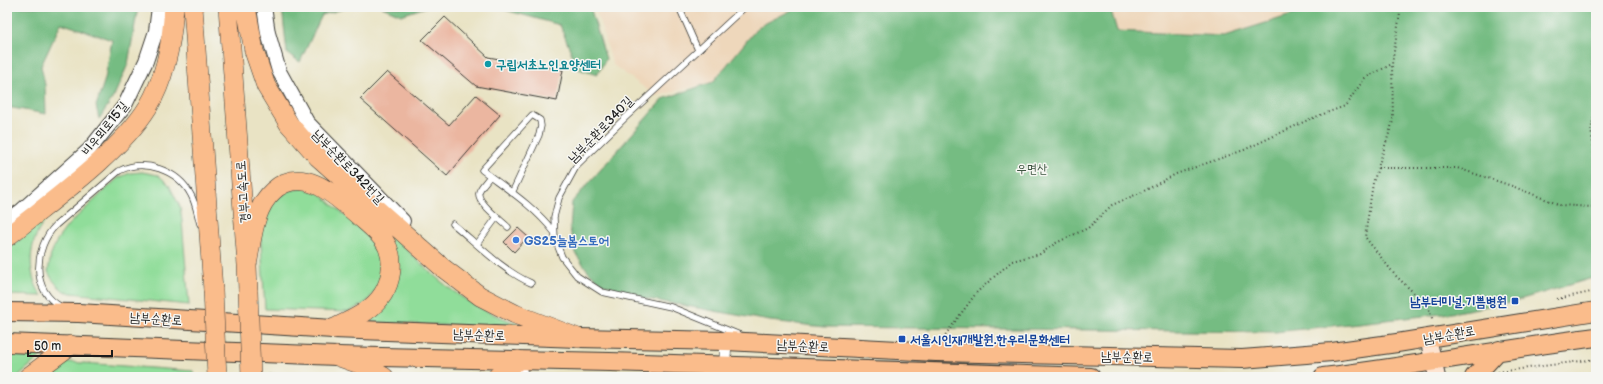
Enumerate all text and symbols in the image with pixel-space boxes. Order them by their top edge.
place label: 구립서초노인요양센터 [496,57,601,73]
marker: 구립서초노인요양센터 [483,59,493,69]
street label: 남부순환로340길 [565,93,636,166]
street label: 비우뫼로15길 [78,98,131,159]
street label: 남부순환로342번길 [309,126,388,207]
street label: 경부고속도로 [233,160,253,224]
park label: 우면산 [1016,161,1048,177]
place label: GS25늘봄스토어 [524,233,609,249]
marker: GS25늘봄스토어 [511,235,521,245]
place label: 남부터미널.기쁨병원 [1410,294,1507,310]
marker: 남부터미널.기쁨병원 [1510,296,1520,306]
street label: 남부순환로 [129,309,183,329]
street label: 남부순환로 [1422,323,1476,347]
street label: 남부순환로 [453,326,505,344]
scale bar [28,332,112,358]
place label: 서울시인재개발원.한우리문화센터 [910,332,1070,348]
marker: 서울시인재개발원.한우리문화센터 [897,334,907,344]
street label: 남부순환로 [776,337,829,355]
text: 50 m [34,339,61,354]
street label: 남부순환로 [1101,349,1153,365]

